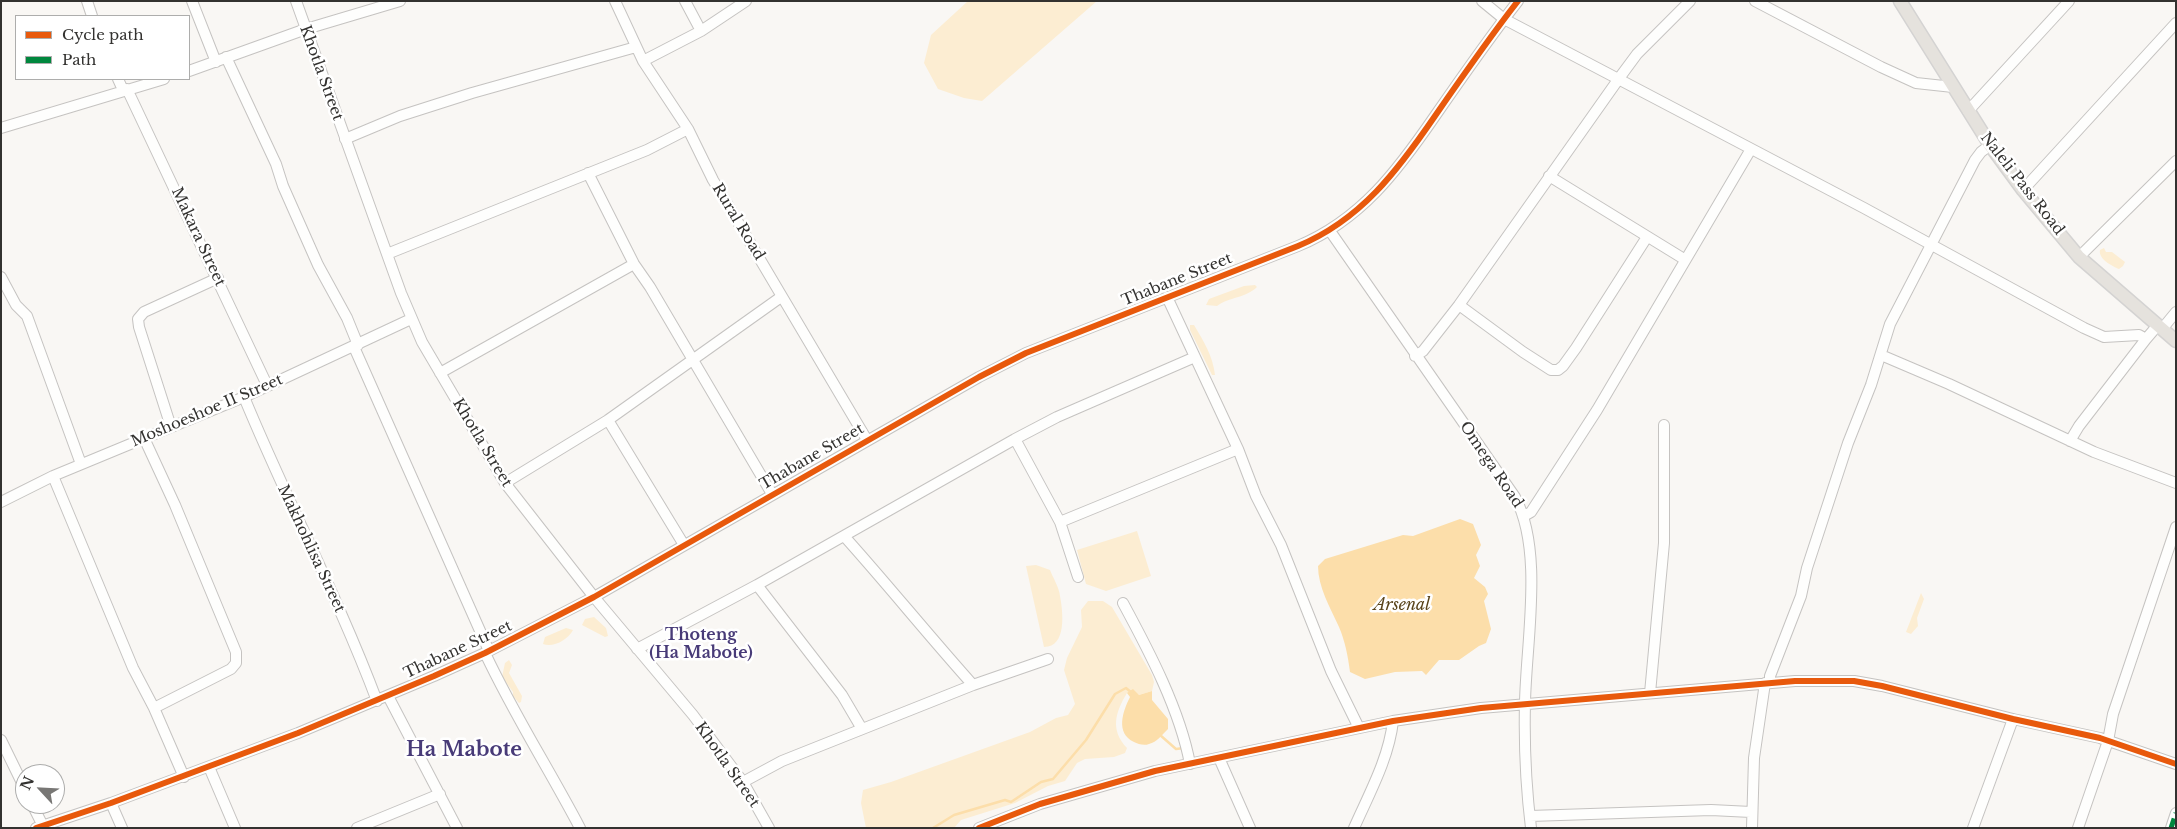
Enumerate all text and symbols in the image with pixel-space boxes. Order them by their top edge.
legend [15,15,190,80]
street label: Khotla Street [295,23,347,123]
text: Cycle path [62,25,144,44]
text: Path [62,50,96,69]
street label: Naleli Pass Road [1976,129,2068,239]
street label: Rural Road [708,180,768,264]
street label: Makara Street [167,185,229,289]
street label: Thabane Street [1119,250,1235,310]
street label: Moshoeshoe II Street [128,371,286,451]
street label: Khotla Street [449,395,515,491]
street label: Omega Road [1455,418,1527,512]
street label: Thabane Street [757,420,867,494]
street label: Makhohlisa Street [273,482,349,616]
water label: Arsenal [1374,595,1430,615]
street label: Thabane Street [401,617,515,683]
district label: Thoteng (Ha Mabote) [649,625,753,663]
street label: Khotla Street [691,719,763,811]
district label: Ha Mabote [406,738,522,762]
north arrow [15,764,65,814]
text: N [16,773,38,793]

